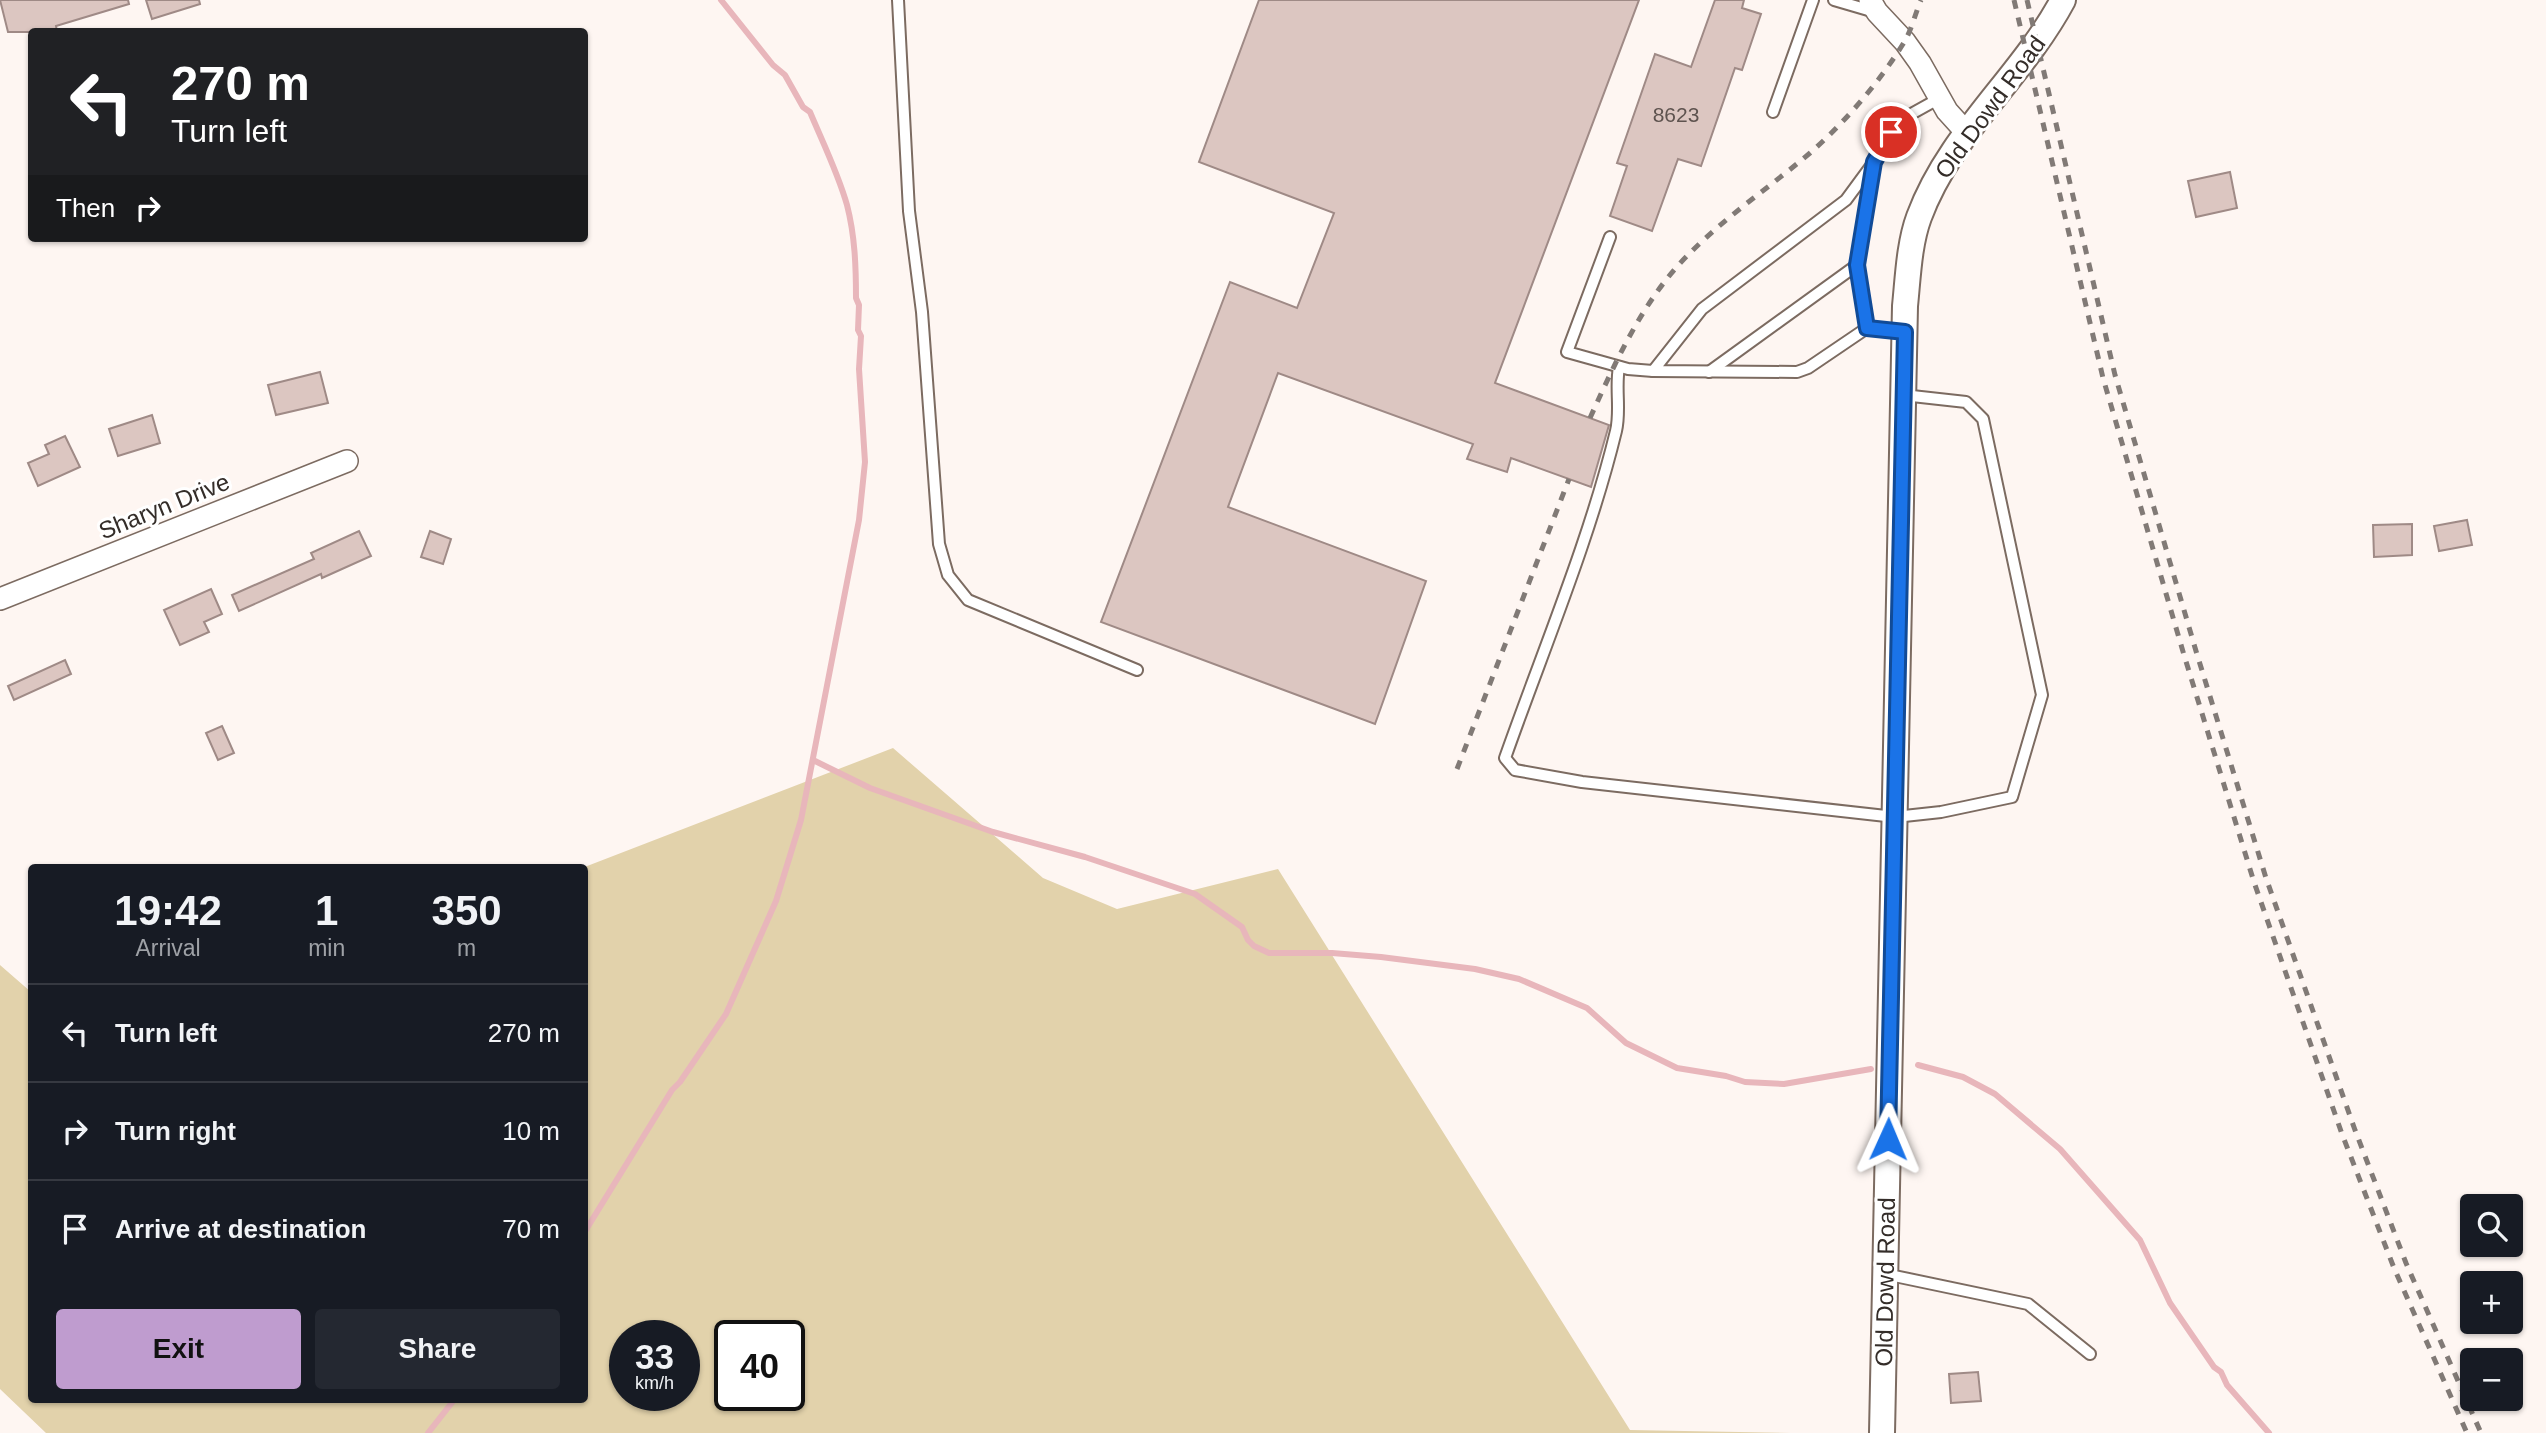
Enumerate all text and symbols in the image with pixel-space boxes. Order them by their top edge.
street label: Old Dowd Road [1929,31,2051,183]
icon: left [56,56,147,147]
text: 270 m [171,56,310,110]
pin [1861,102,1921,162]
house number: 8623 [1653,103,1699,126]
text: Turn left [171,113,287,149]
icon: arrive [1872,113,1910,151]
icon: right [129,189,167,227]
text: Then [56,193,115,223]
street label: Sharyn Drive [95,468,233,544]
text: 19:42 [114,887,222,934]
text: 1 [315,887,338,934]
text: 350 [432,887,502,934]
text: Arrival [135,935,201,961]
text: min [308,935,345,961]
text: m [457,935,476,961]
icon: left [56,1014,94,1052]
text: Turn left [115,1018,217,1048]
text: 270 m [488,1018,560,1048]
position arrow [1851,1102,1925,1176]
icon: right [56,1112,94,1150]
text: Turn right [115,1116,236,1146]
text: 10 m [502,1116,560,1146]
map controls [2460,1194,2523,1411]
button: search [2460,1194,2523,1257]
street label: Old Dowd Road [1870,1197,1900,1367]
icon: arrive [56,1210,94,1248]
text: Arrive at destination [115,1214,366,1244]
text: 70 m [502,1214,560,1244]
button: + [2460,1271,2523,1334]
button: Exit [56,1309,301,1389]
button: Share [315,1309,560,1389]
speed limit sign: 40 [714,1320,805,1411]
text: 33 [635,1337,674,1376]
button: − [2460,1348,2523,1411]
text: km/h [635,1373,674,1393]

